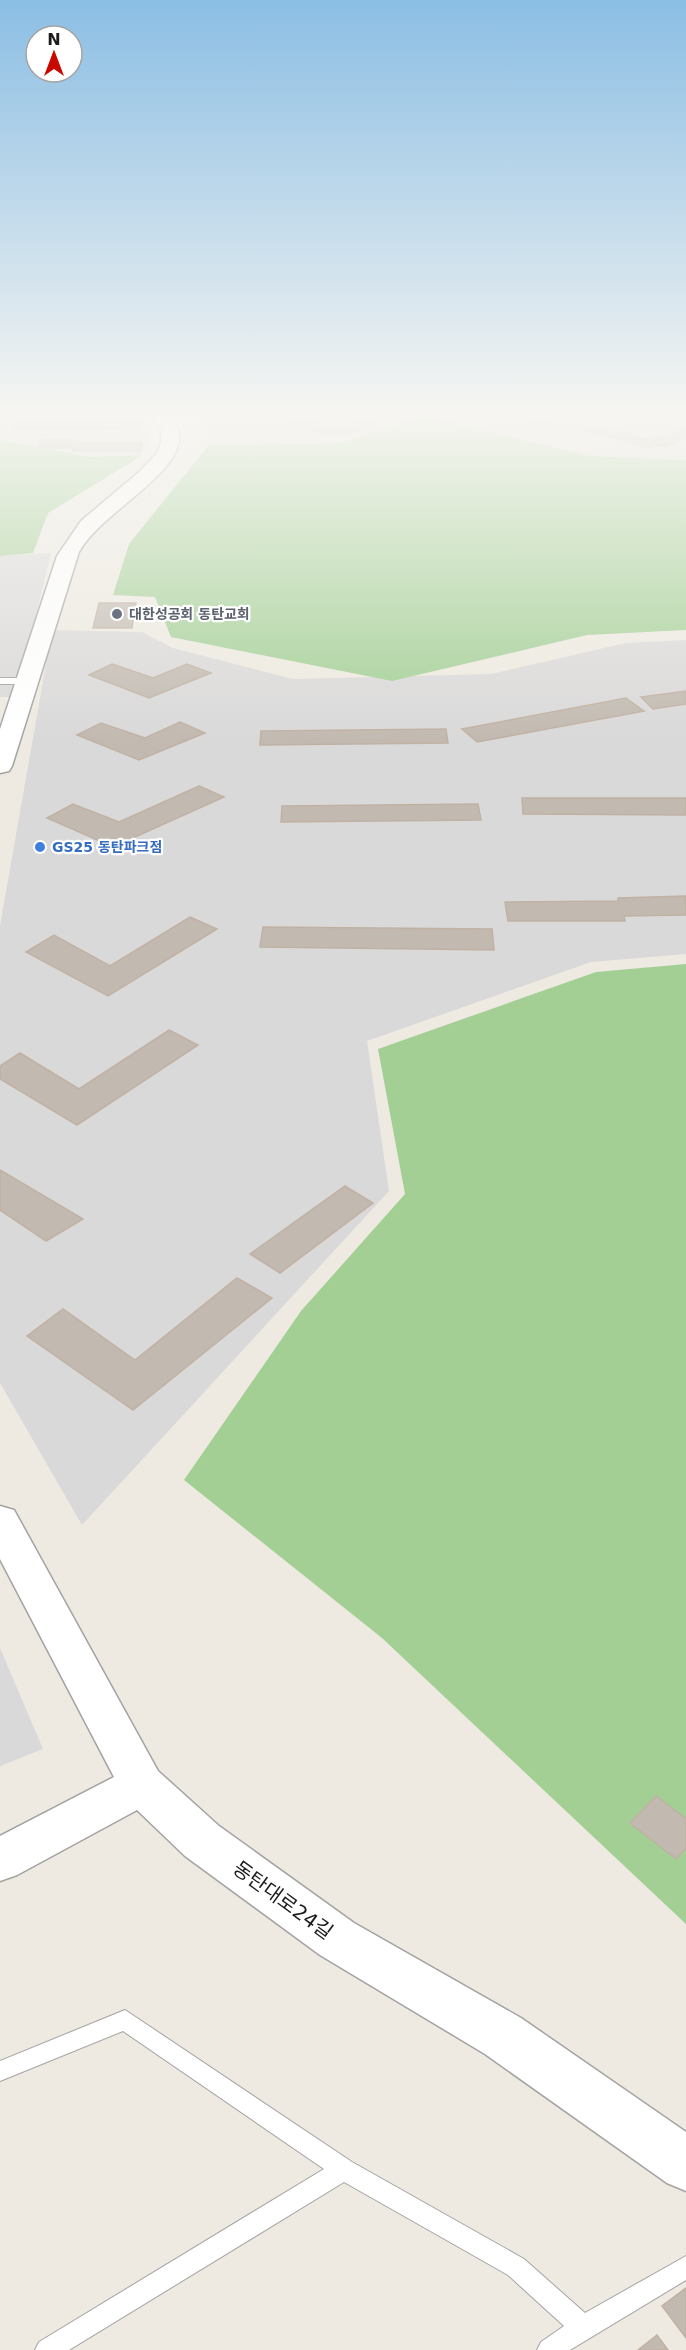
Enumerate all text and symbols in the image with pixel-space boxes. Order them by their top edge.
north arrow [24,24,84,84]
text: N [47,30,61,49]
place label: 대한성공회 동탄교회 [129,606,250,622]
marker: 대한성공회 동탄교회 [110,607,124,621]
place label: GS25 동탄파크점 [52,839,162,855]
marker: GS25 동탄파크점 [33,840,47,854]
street label: 동탄대로24길 [228,1856,338,1944]

